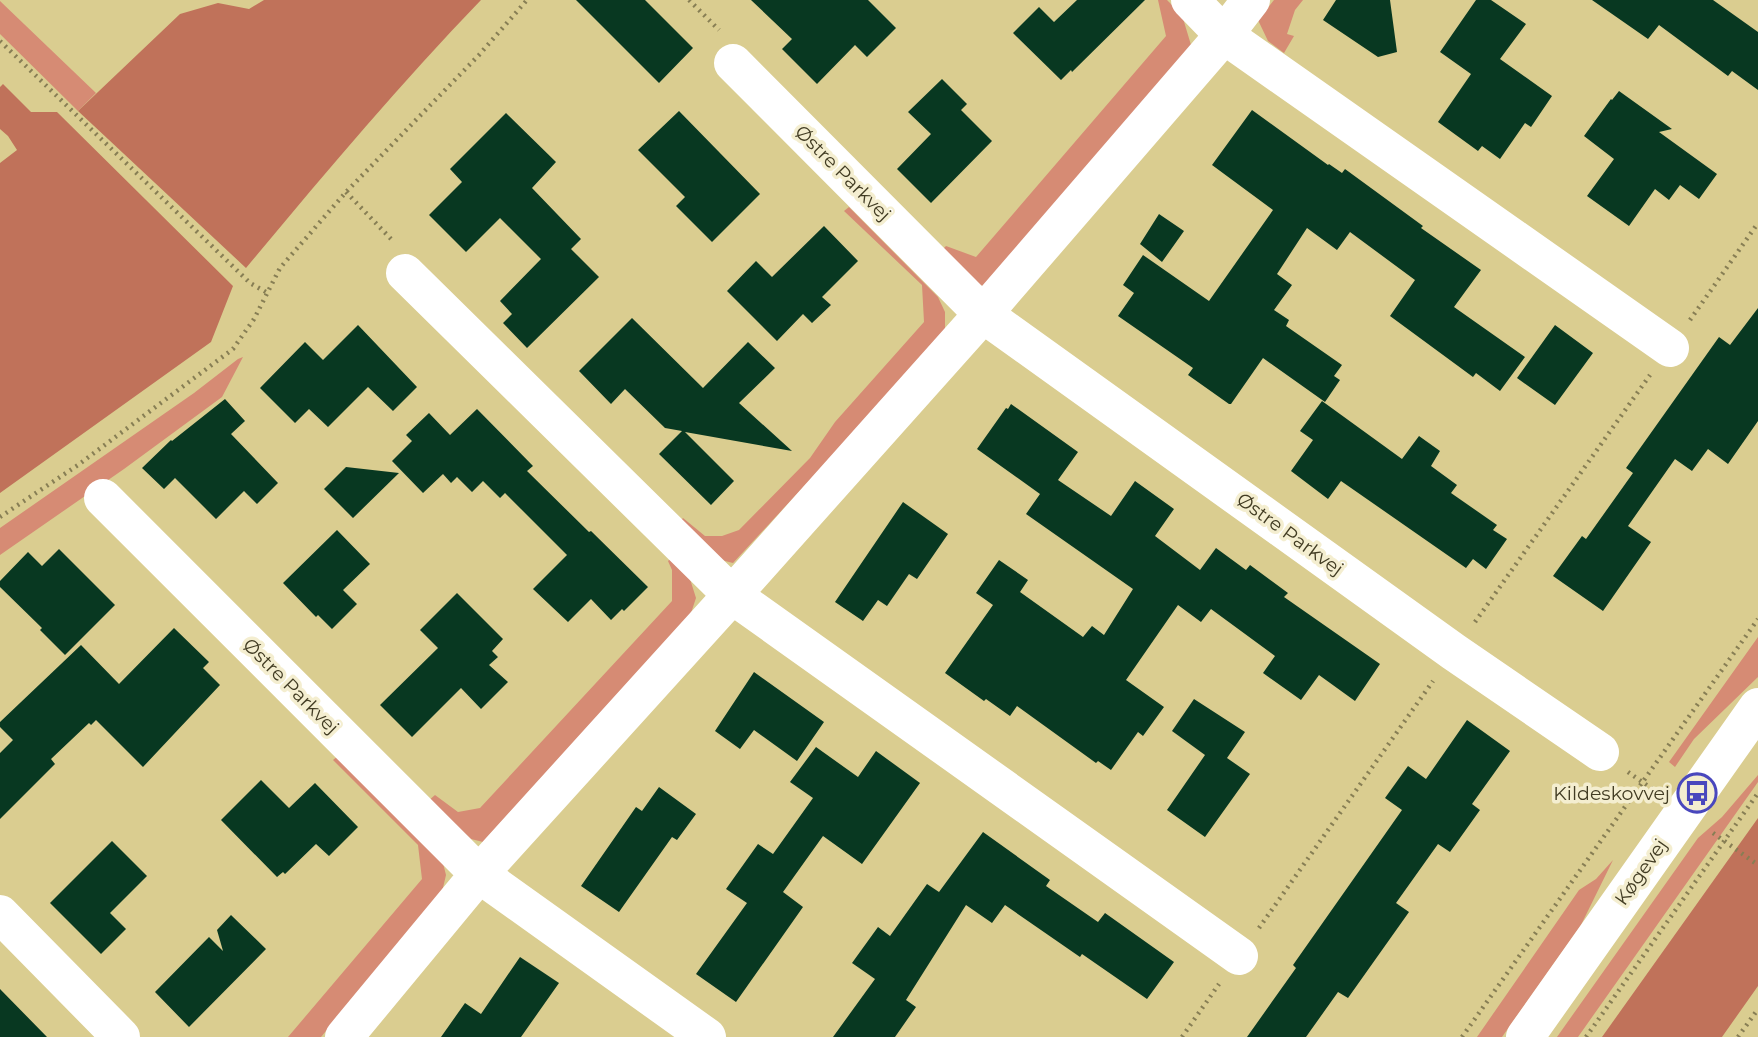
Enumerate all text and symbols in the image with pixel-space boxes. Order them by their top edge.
street label: Østre Parkvej [790,120,896,226]
street label: Østre Parkvej [1232,488,1348,580]
street label: Østre Parkvej [238,633,344,739]
bus stop icon: Kildeskovvej [1676,772,1718,814]
place label: Kildeskovvej [1553,782,1670,805]
street label: Køgevej [1610,834,1672,910]

